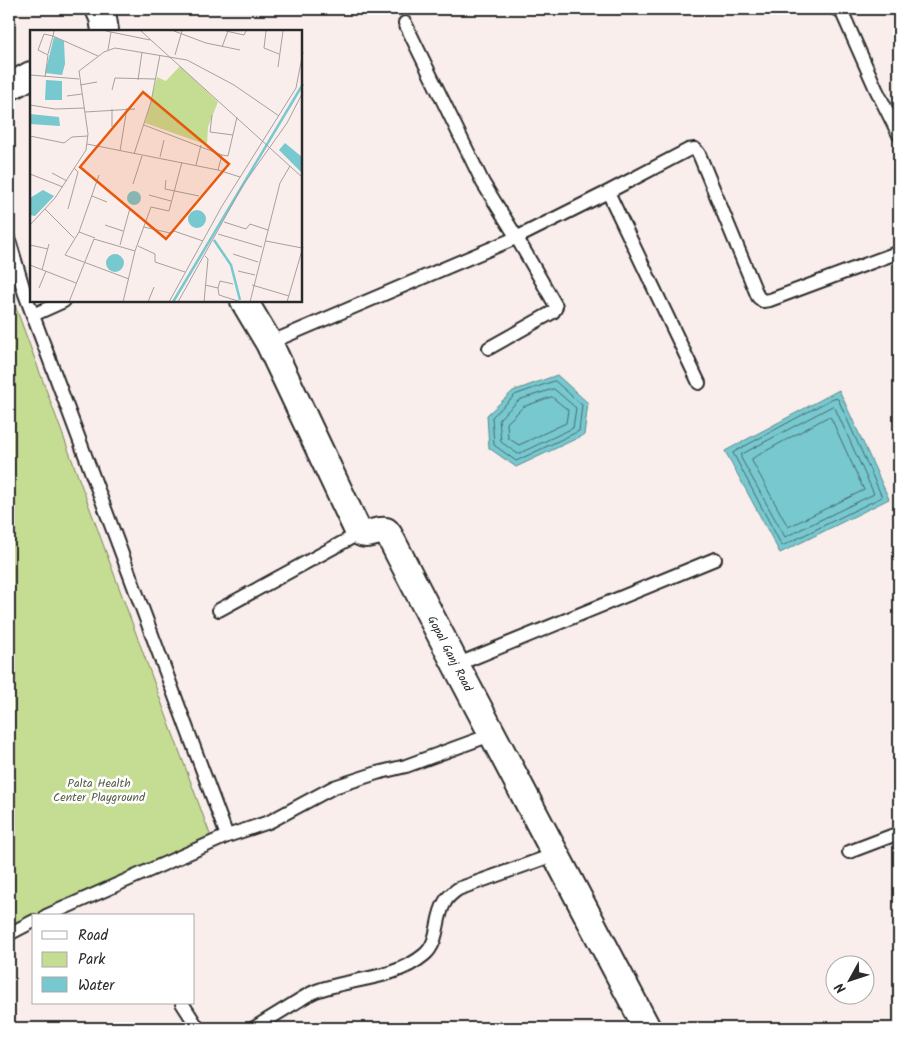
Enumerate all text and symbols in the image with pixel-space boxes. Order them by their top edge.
inset map [30,30,302,302]
street label: Gopal Ganj Road [422,612,478,696]
park label: Palta Health Center Playground [53,774,146,807]
legend [32,914,195,1004]
text: Road [78,924,109,948]
text: Park [78,948,106,972]
north arrow [826,954,876,1004]
text: Water [78,974,115,998]
text: N [829,977,852,998]

